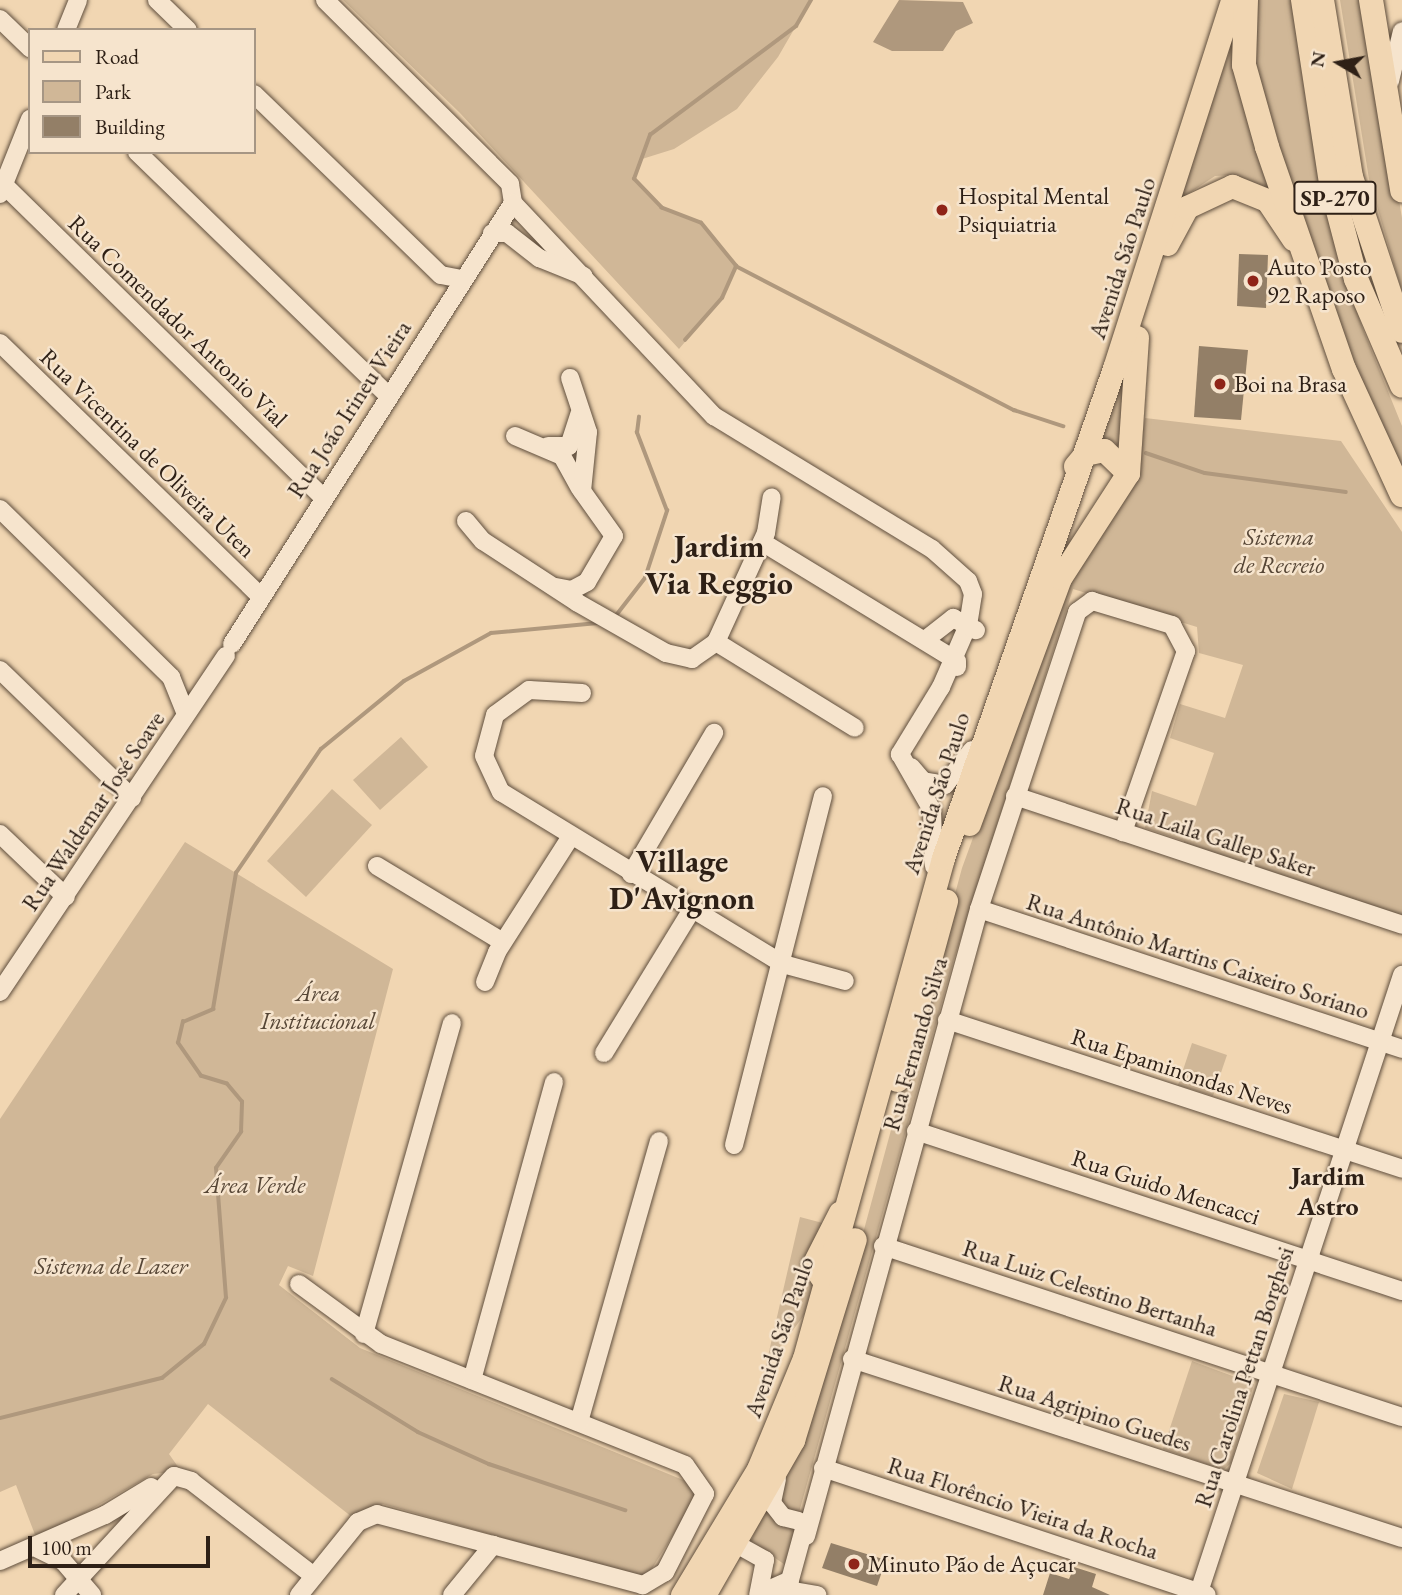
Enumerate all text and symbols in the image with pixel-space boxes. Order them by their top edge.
legend [28,28,256,154]
north arrow [1304,28,1374,98]
text: Road [95,43,139,70]
text: N [1304,50,1331,69]
text: Park [95,78,131,105]
text: Building [95,113,165,140]
street label: Avenida São Paulo [1082,173,1162,343]
road number: SP-270 [1293,178,1377,218]
place label: Hospital Mental Psiquiatria [958,182,1109,238]
marker: Hospital Mental Psiquiatria [932,200,952,220]
street label: Rua Comendador Antonio Vial [63,209,293,433]
place label: Auto Posto 92 Raposo [1267,253,1372,309]
marker: Auto Posto 92 Raposo [1245,273,1261,289]
street label: Rua João Irineu Vieira [281,315,417,503]
street label: Rua Vicentina de Oliveira Uten [34,342,262,564]
place label: Boi na Brasa [1234,370,1347,398]
marker: Boi na Brasa [1212,376,1228,392]
park label: Sistema de Recreio [1234,523,1324,579]
district label: Jardim Via Reggio [645,528,793,603]
street label: Rua Waldemar José Soave [15,706,171,916]
street label: Avenida São Paulo [896,708,976,878]
street label: Rua Laila Gallep Saker [1112,791,1320,883]
district label: Village D'Avignon [609,843,755,918]
street label: Rua Antônio Martins Caixeiro Soriano [1023,887,1373,1025]
street label: Rua Fernando Silva [876,954,954,1134]
park label: Área Institucional [261,979,375,1035]
street label: Rua Epaminondas Neves [1068,1022,1296,1120]
street label: Rua Guido Mencacci [1068,1143,1264,1231]
district label: Jardim Astro [1291,1161,1365,1222]
park label: Área Verde [205,1171,305,1199]
street label: Rua Luiz Celestino Bertanha [959,1233,1221,1343]
street label: Rua Carolina Pettan Borghesi [1188,1243,1300,1511]
park label: Sistema de Lazer [34,1252,188,1280]
street label: Avenida São Paulo [738,1253,820,1421]
street label: Rua Agripino Guedes [995,1368,1195,1458]
street label: Rua Florêncio Vieira da Rocha [884,1451,1162,1565]
scale bar [32,1522,214,1566]
text: 100 m [41,1534,92,1561]
place label: Minuto Pão de Açucar [868,1550,1076,1578]
marker: Minuto Pão de Açucar [846,1556,862,1572]

